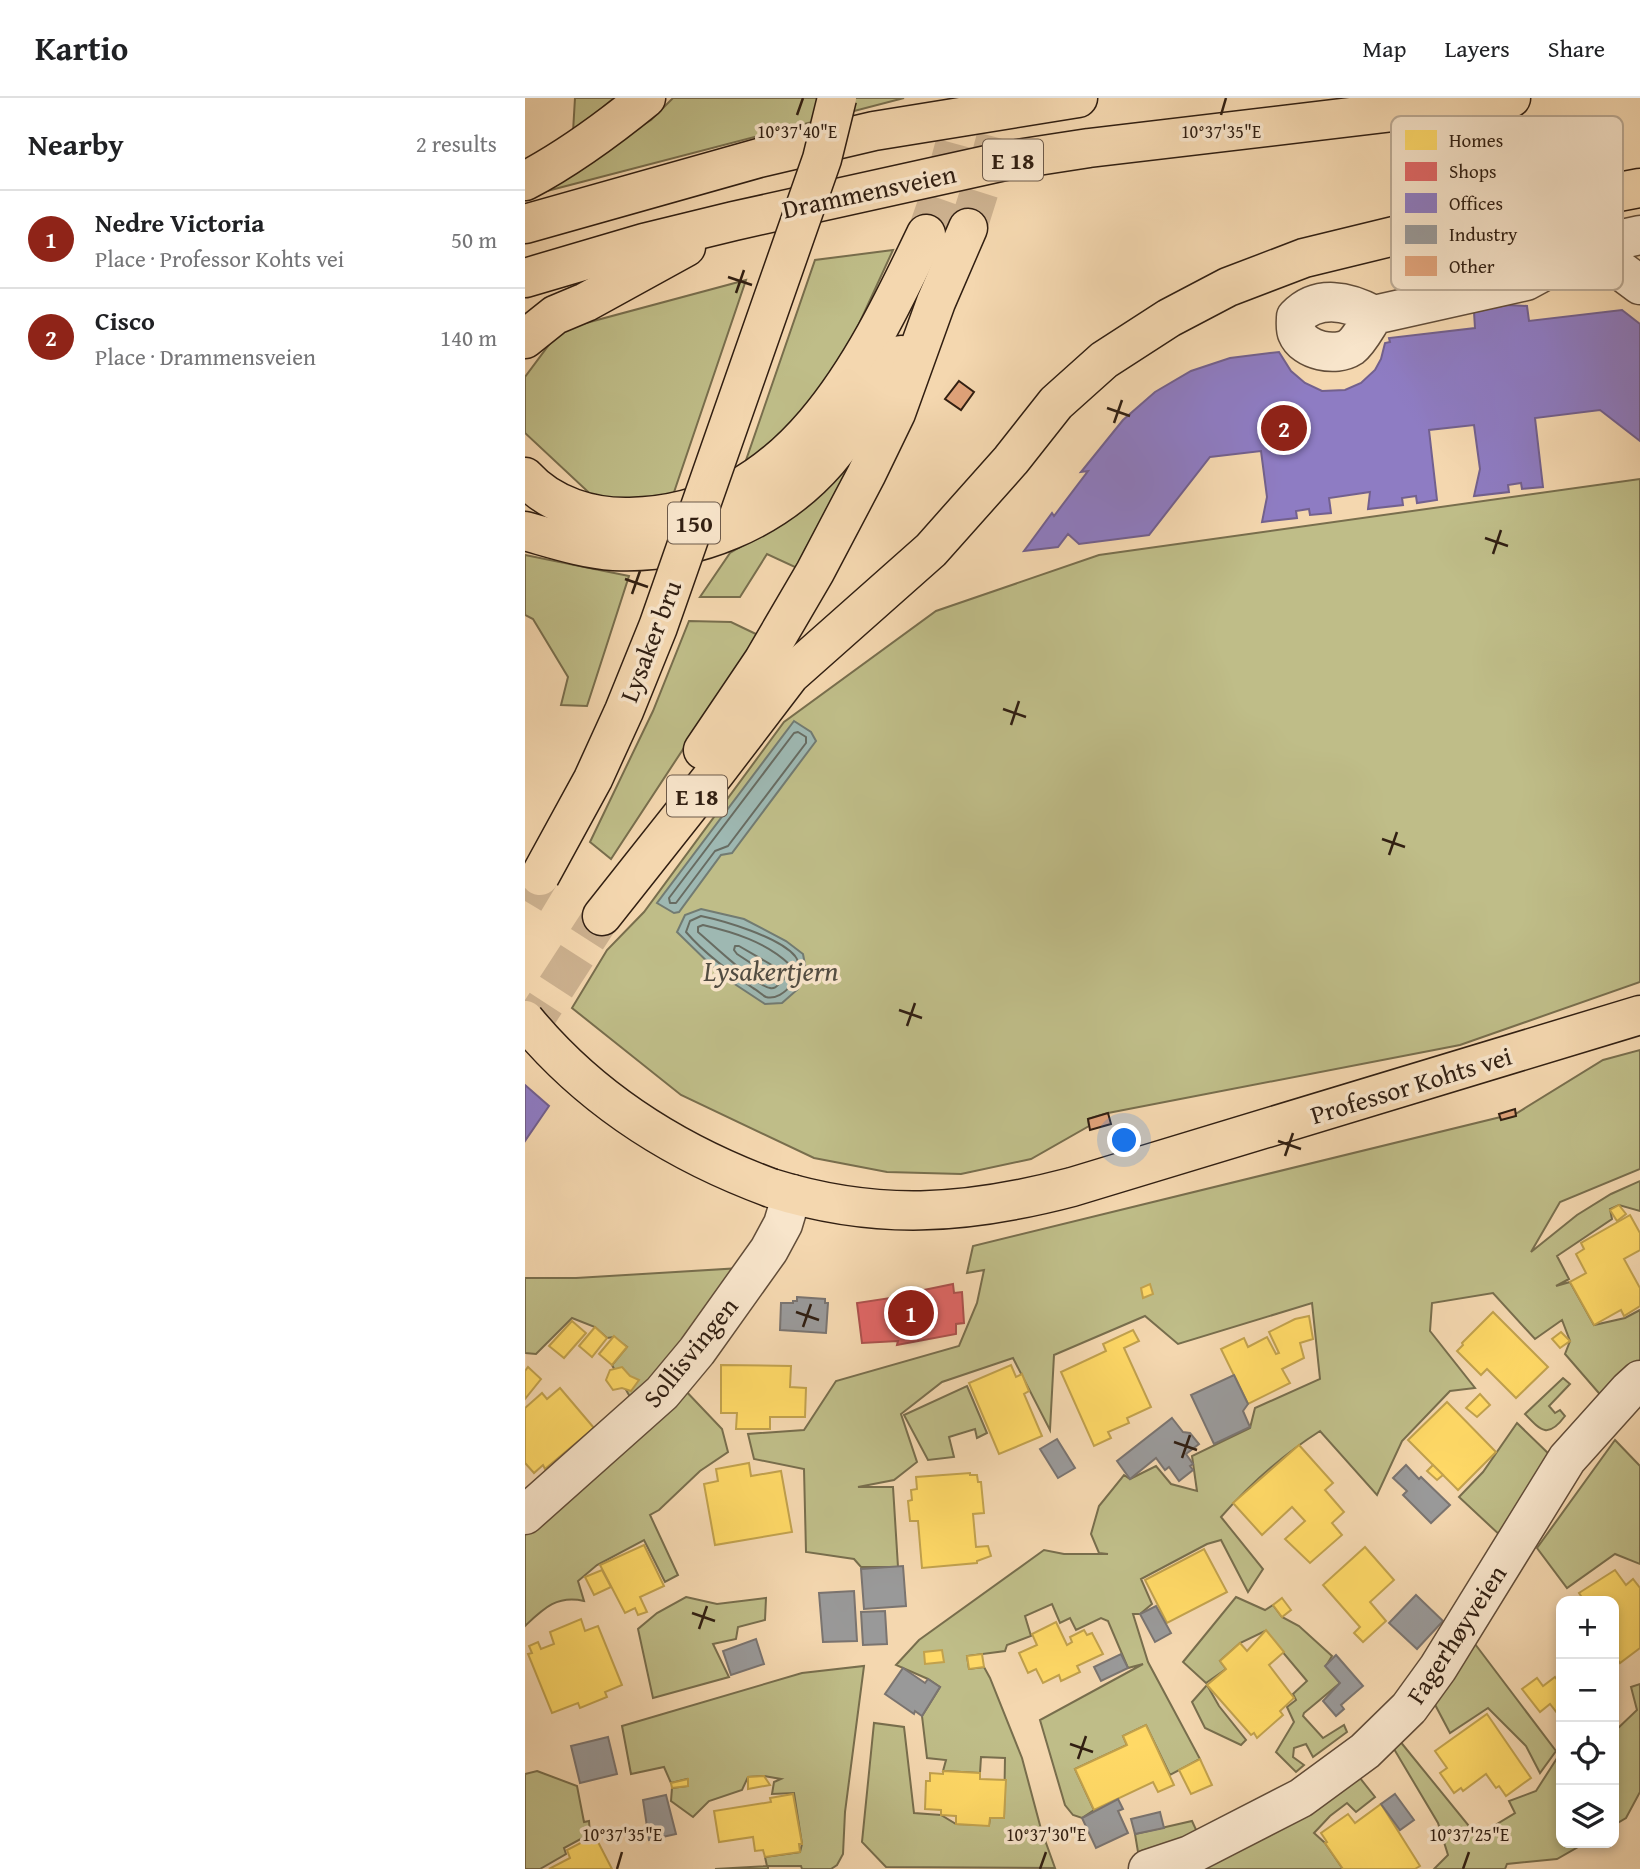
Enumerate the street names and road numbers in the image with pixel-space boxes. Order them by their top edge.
road number: E 18 [983,140,1043,180]
street label: Drammensveien [778,153,960,228]
road number: 150 [668,502,720,544]
street label: Lysaker bru [609,574,691,708]
road number: E 18 [667,776,727,816]
street label: Professor Kohts vei [1305,1036,1517,1134]
street label: Sollisvingen [633,1288,747,1416]
street label: Fagerhøyveien [1396,1556,1516,1711]

